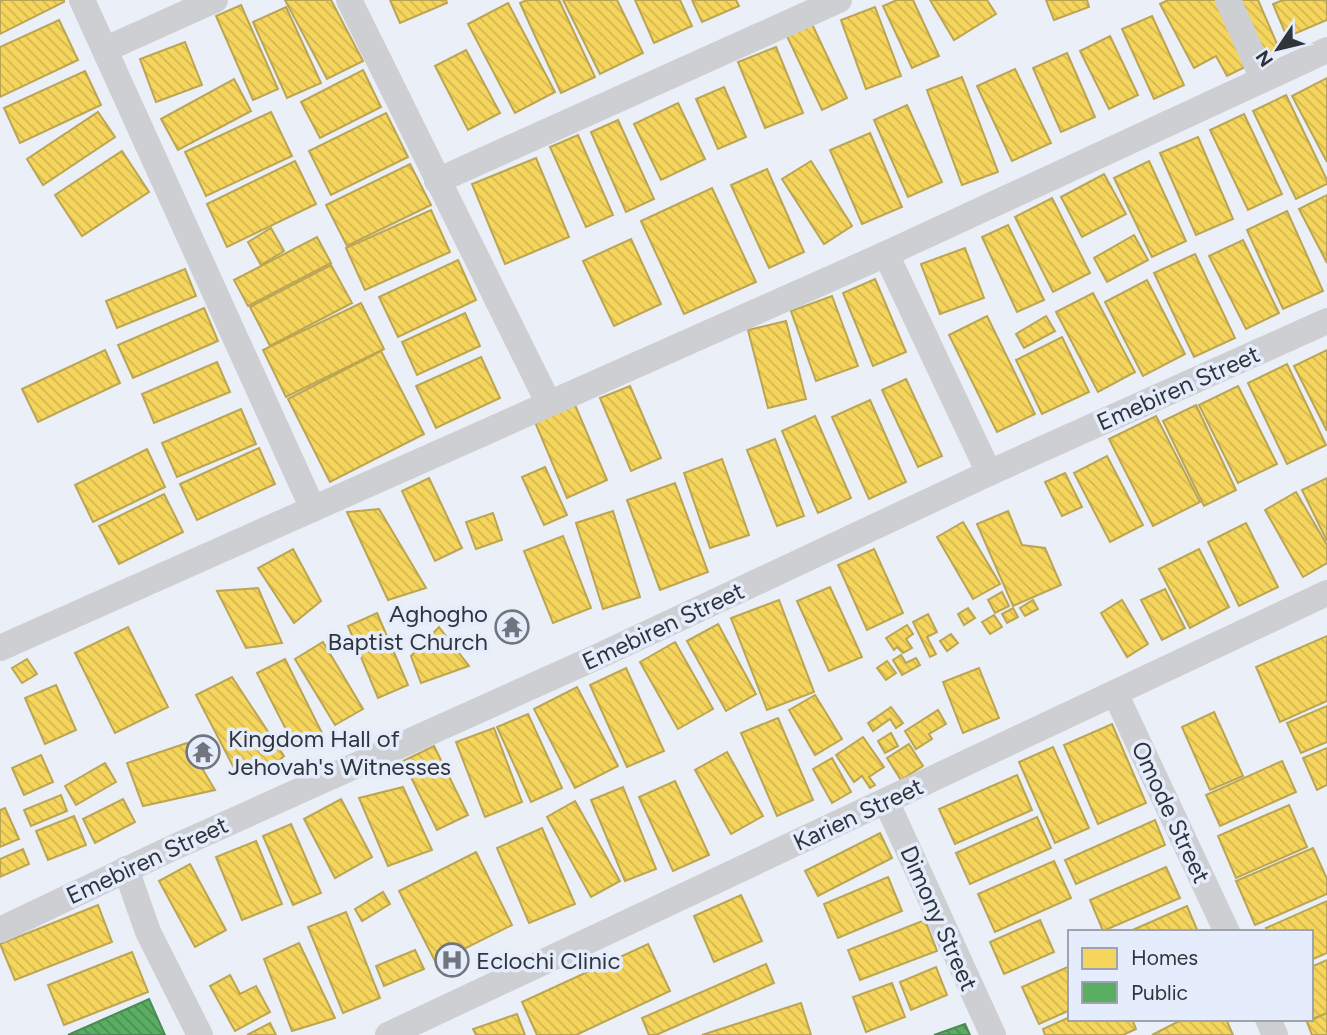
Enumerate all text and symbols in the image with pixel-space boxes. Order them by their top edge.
north arrow [1243,14,1313,84]
text: N [1251,46,1278,71]
street label: Emebiren Street [1092,339,1264,437]
street label: Emebiren Street [578,576,748,676]
place label: Aghogho Baptist Church [328,599,488,656]
temple icon: Aghogho Baptist Church [493,608,531,646]
place label: Kingdom Hall of Jehovah's Witnesses [228,724,451,781]
temple icon: Kingdom Hall of Jehovah's Witnesses [184,733,222,771]
street label: Omode Street [1125,736,1217,888]
street label: Karien Street [788,771,928,857]
street label: Emebiren Street [62,810,232,910]
street label: Dimony Street [894,841,984,995]
legend [1068,930,1313,1021]
hospital icon: Eclochi Clinic [433,941,471,979]
text: Homes [1131,945,1198,970]
place label: Eclochi Clinic [476,946,620,975]
text: Public [1131,980,1188,1005]

